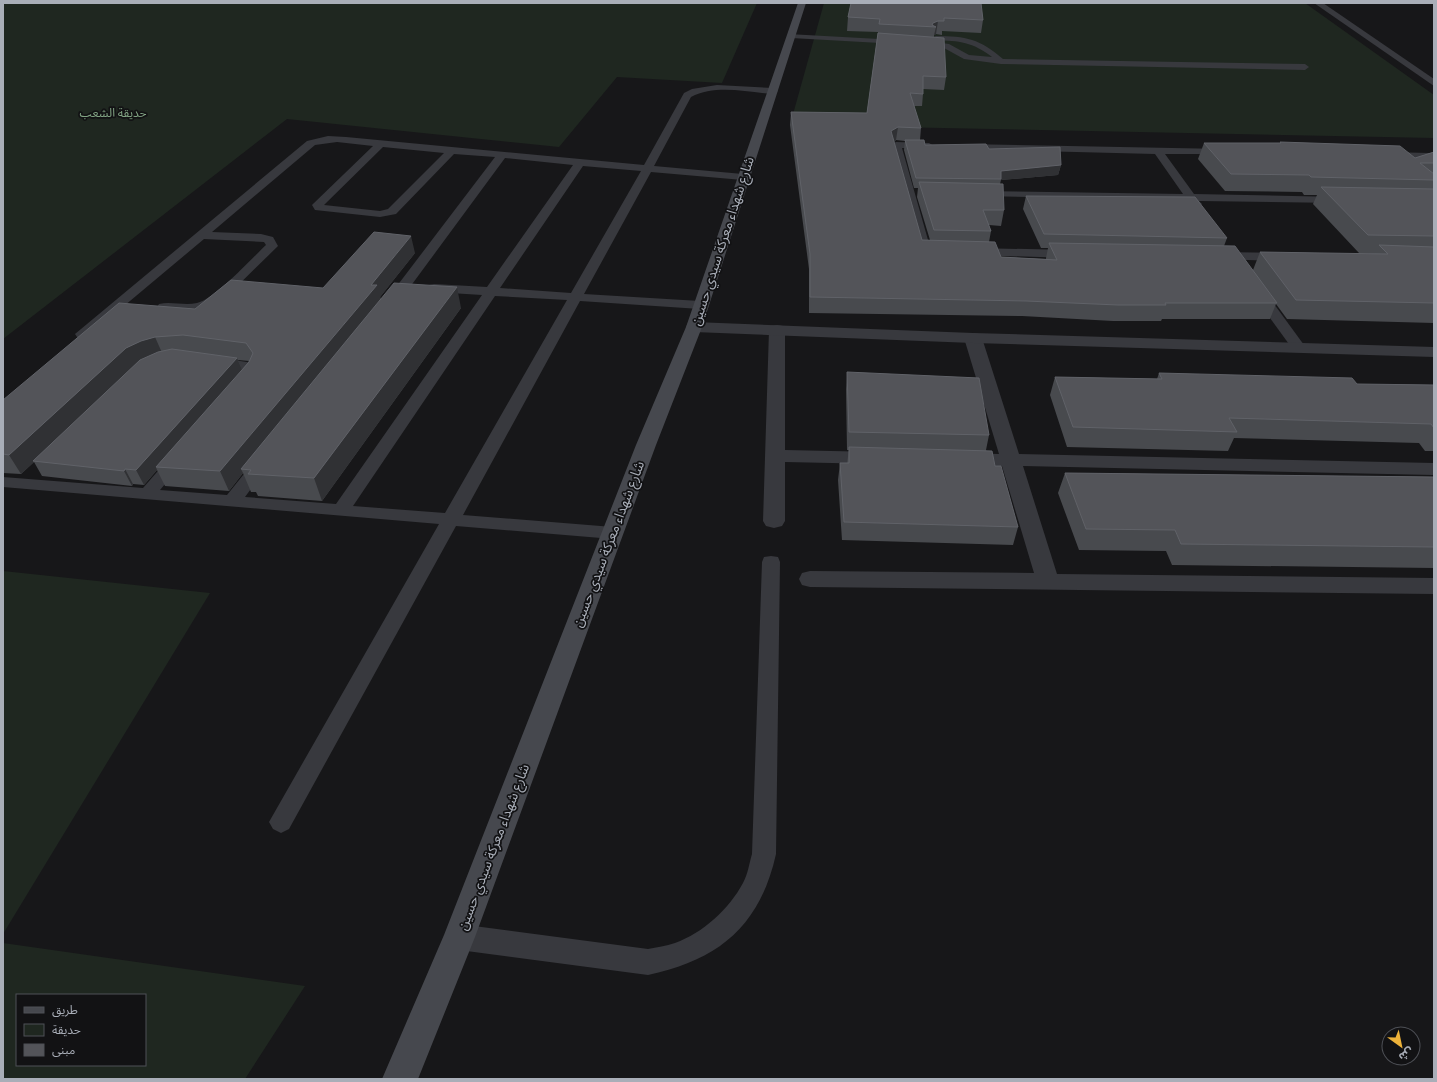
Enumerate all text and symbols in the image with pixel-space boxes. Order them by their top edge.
park label: حديقة الشعب [79,106,147,120]
street label: شارع شهداء معركة سيدي حسين [687,154,760,329]
street label: شارع شهداء معركة سيدي حسين [569,459,650,631]
street label: شارع شهداء معركة سيدي حسين [454,762,535,934]
legend [16,994,146,1066]
text: طريق [52,1003,78,1018]
text: حديقة [52,1023,81,1037]
north arrow [1381,1026,1421,1066]
text: مبنى [52,1043,75,1057]
text: ش [1396,1044,1416,1064]

